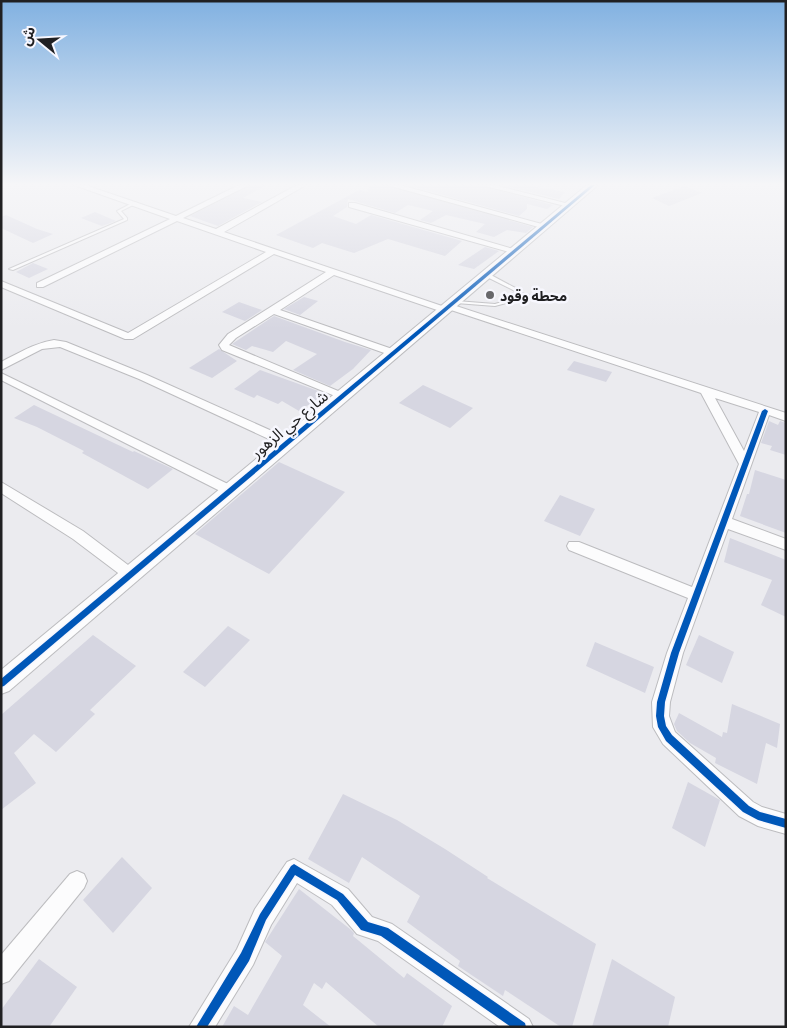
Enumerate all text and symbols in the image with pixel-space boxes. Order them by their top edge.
north arrow [15,15,65,65]
text: ش [15,24,39,48]
place label: محطة وقود [500,286,567,305]
marker: محطة وقود [484,289,496,301]
street label: شارع حي الزهور [245,385,334,465]

